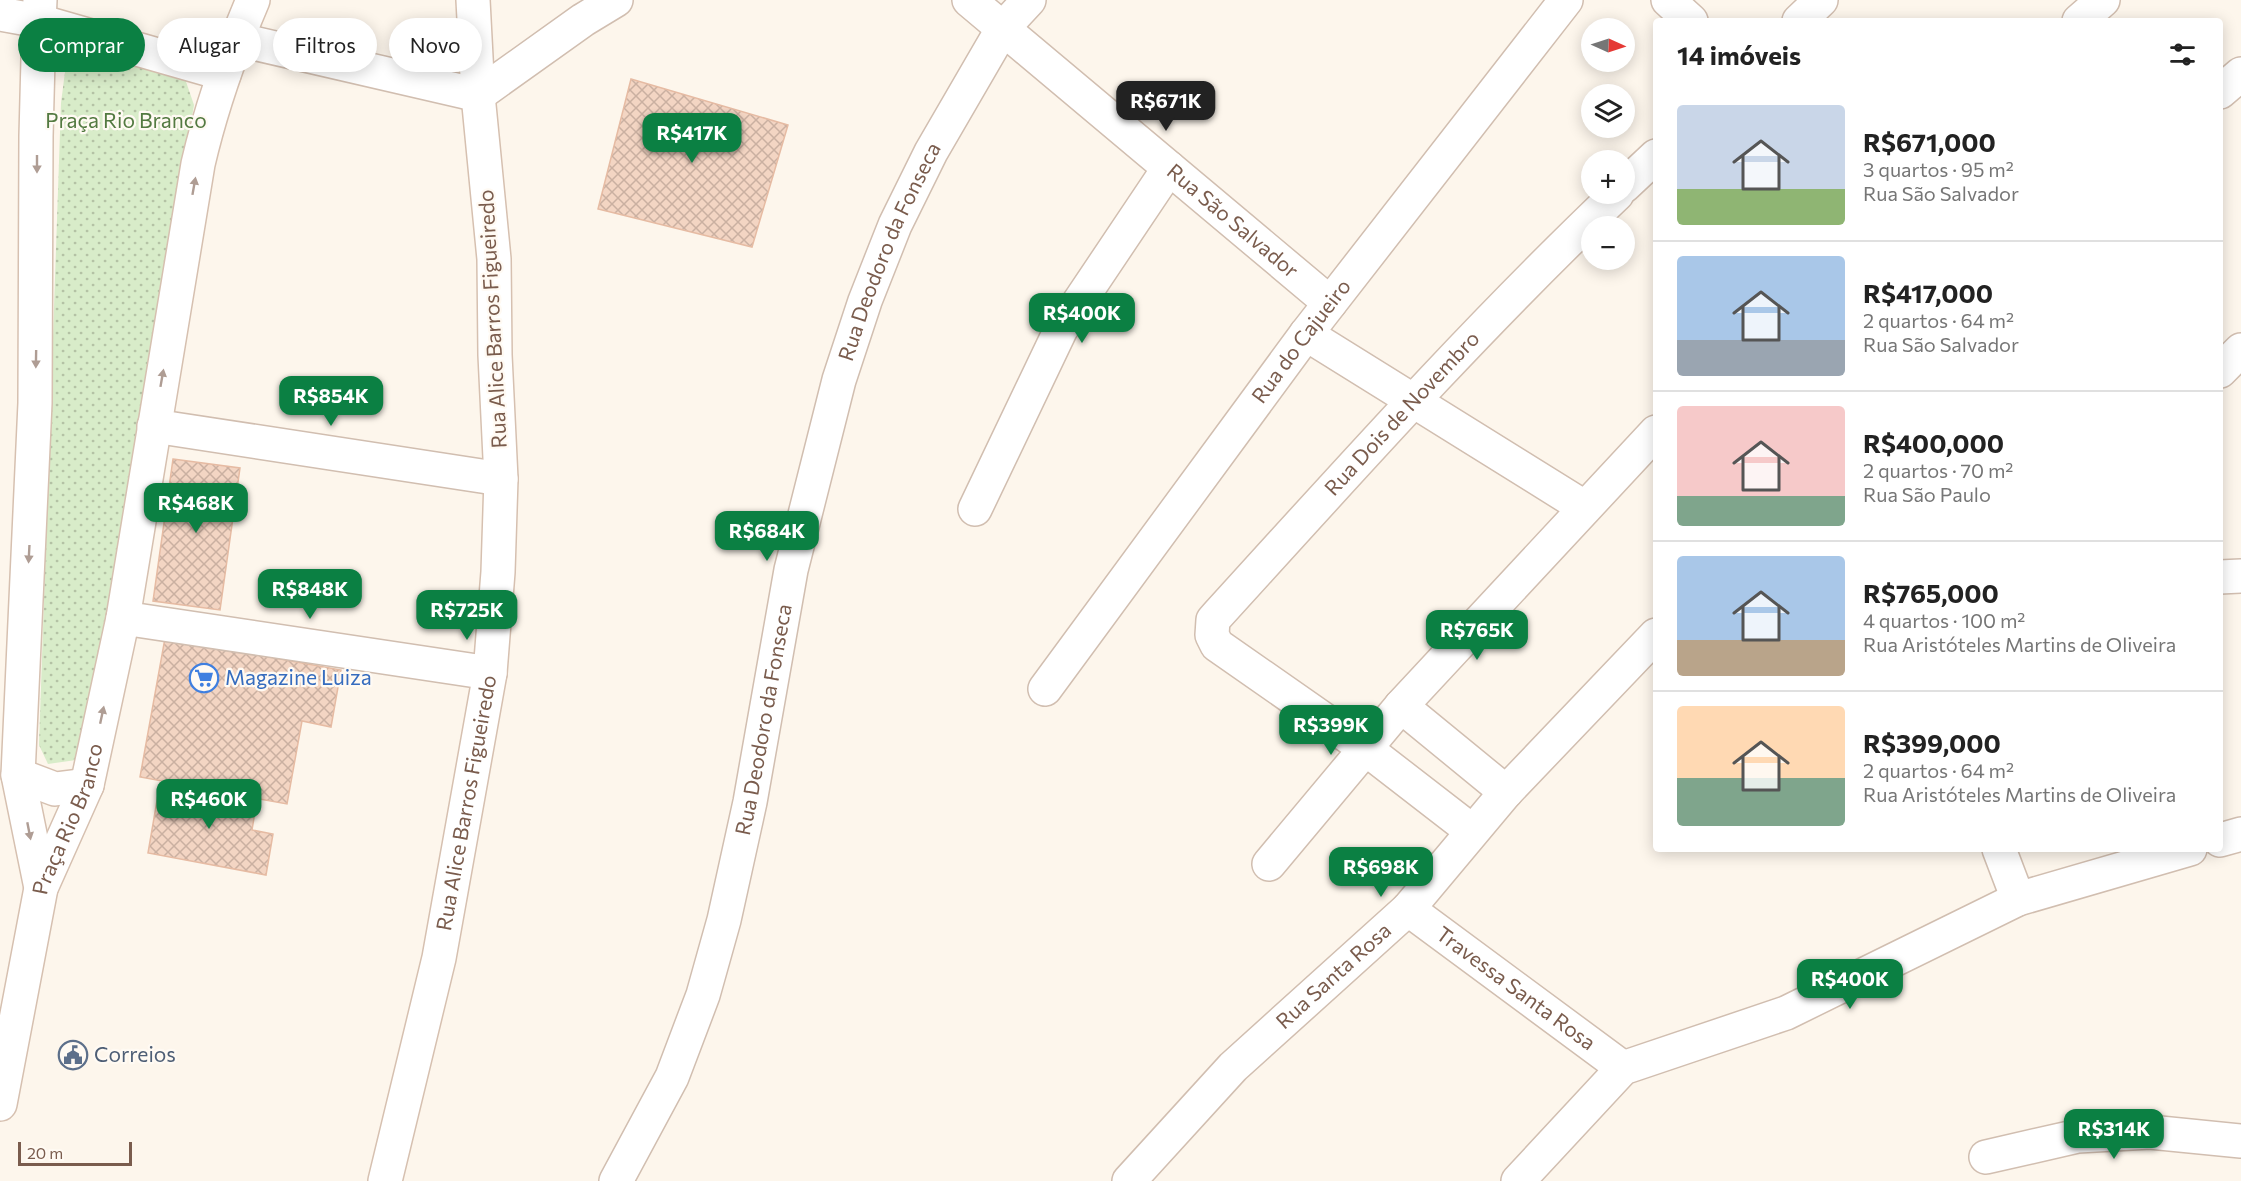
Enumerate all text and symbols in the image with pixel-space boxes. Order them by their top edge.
chip: Comprar [18,18,145,72]
chip: Alugar [157,18,261,72]
chip: Filtros [273,18,377,72]
chip: Novo [389,18,482,72]
north arrow [1581,18,1635,72]
map controls [1581,18,1635,270]
icon: filters [2166,38,2199,71]
text: 14 imóveis [1677,39,1801,70]
pin: R$671K [1117,81,1215,132]
button: layers [1581,84,1635,138]
text: R$671K [1130,88,1202,112]
park label: Praça Rio Branco [45,107,207,132]
pin: R$417K [643,113,741,164]
text: R$417K [657,120,728,144]
text: R$671,000 [1863,126,1996,157]
icon: home [1725,129,1797,201]
street label: Rua Deodoro da Fonseca [832,137,945,364]
button: + [1581,150,1635,204]
one-way arrow [32,154,41,173]
text: 3 quartos · 95 m² [1863,157,2014,181]
street label: Rua São Salvador [1163,158,1304,282]
one-way arrow [190,176,199,195]
text: Rua São Salvador [1863,181,2019,205]
street label: Rua Alice Barros Figueiredo [472,189,511,449]
button: − [1581,216,1635,270]
street label: Rua do Cajueiro [1245,273,1355,407]
text: R$417,000 [1863,277,1993,308]
icon: home [1725,280,1797,352]
pin: R$400K [1033,293,1131,344]
text: R$400K [1043,300,1121,324]
text: 2 quartos · 64 m² [1863,308,2014,332]
street label: Rua Dois de Novembro [1318,325,1484,500]
text: Rua São Salvador [1863,332,2019,356]
one-way arrow [31,349,40,368]
one-way arrow [157,368,166,387]
pin: R$854K [282,376,380,427]
text: R$854K [293,383,369,407]
text: R$400,000 [1863,427,2004,458]
icon: home [1725,430,1797,502]
text: 2 quartos · 70 m² [1863,458,2013,482]
text: Rua São Paulo [1863,482,1991,506]
pin: R$468K [147,483,245,534]
text: R$468K [158,490,234,514]
pin: R$684K [718,511,816,562]
text: R$684K [729,518,805,542]
one-way arrow [25,544,34,563]
pin: R$848K [261,569,359,620]
text: R$848K [272,576,348,600]
text: R$765,000 [1863,577,1999,608]
icon: home [1725,580,1797,652]
pin: R$725K [418,590,516,641]
text: R$725K [430,597,504,621]
street label: Rua Deodoro da Fonseca [729,602,796,837]
text: 4 quartos · 100 m² [1863,608,2025,632]
pin: R$765K [1428,610,1526,661]
text: R$765K [1440,617,1514,641]
text: Rua Aristóteles Martins de Oliveira [1863,632,2176,656]
supermarket icon: Magazine Luiza [188,662,220,694]
place label: Magazine Luiza [225,664,372,689]
street label: Rua Alice Barros Figueiredo [430,673,500,932]
one-way arrow [98,705,107,724]
pin: R$399K [1282,705,1380,756]
text: R$399K [1293,712,1369,736]
text: R$399,000 [1863,727,2001,758]
icon: home [1725,730,1797,802]
street label: Praça Rio Branco [26,741,107,897]
text: 2 quartos · 64 m² [1863,758,2014,782]
pin: R$460K [160,779,258,830]
text: Rua Aristóteles Martins de Oliveira [1863,782,2176,806]
text: R$460K [170,786,248,810]
one-way arrow [25,822,34,841]
pin: R$698K [1332,847,1430,898]
text: R$698K [1343,854,1419,878]
street label: Rua Santa Rosa [1270,917,1395,1033]
street label: Travessa Santa Rosa [1432,920,1601,1054]
pin: R$400K [1801,959,1899,1010]
text: R$400K [1811,966,1889,990]
public building icon: Correios [57,1039,89,1071]
place label: Correios [94,1041,176,1066]
pin: R$314K [2065,1109,2163,1160]
text: R$314K [2078,1116,2150,1140]
scale bar [18,1139,132,1166]
text: 20 m [27,1143,63,1162]

